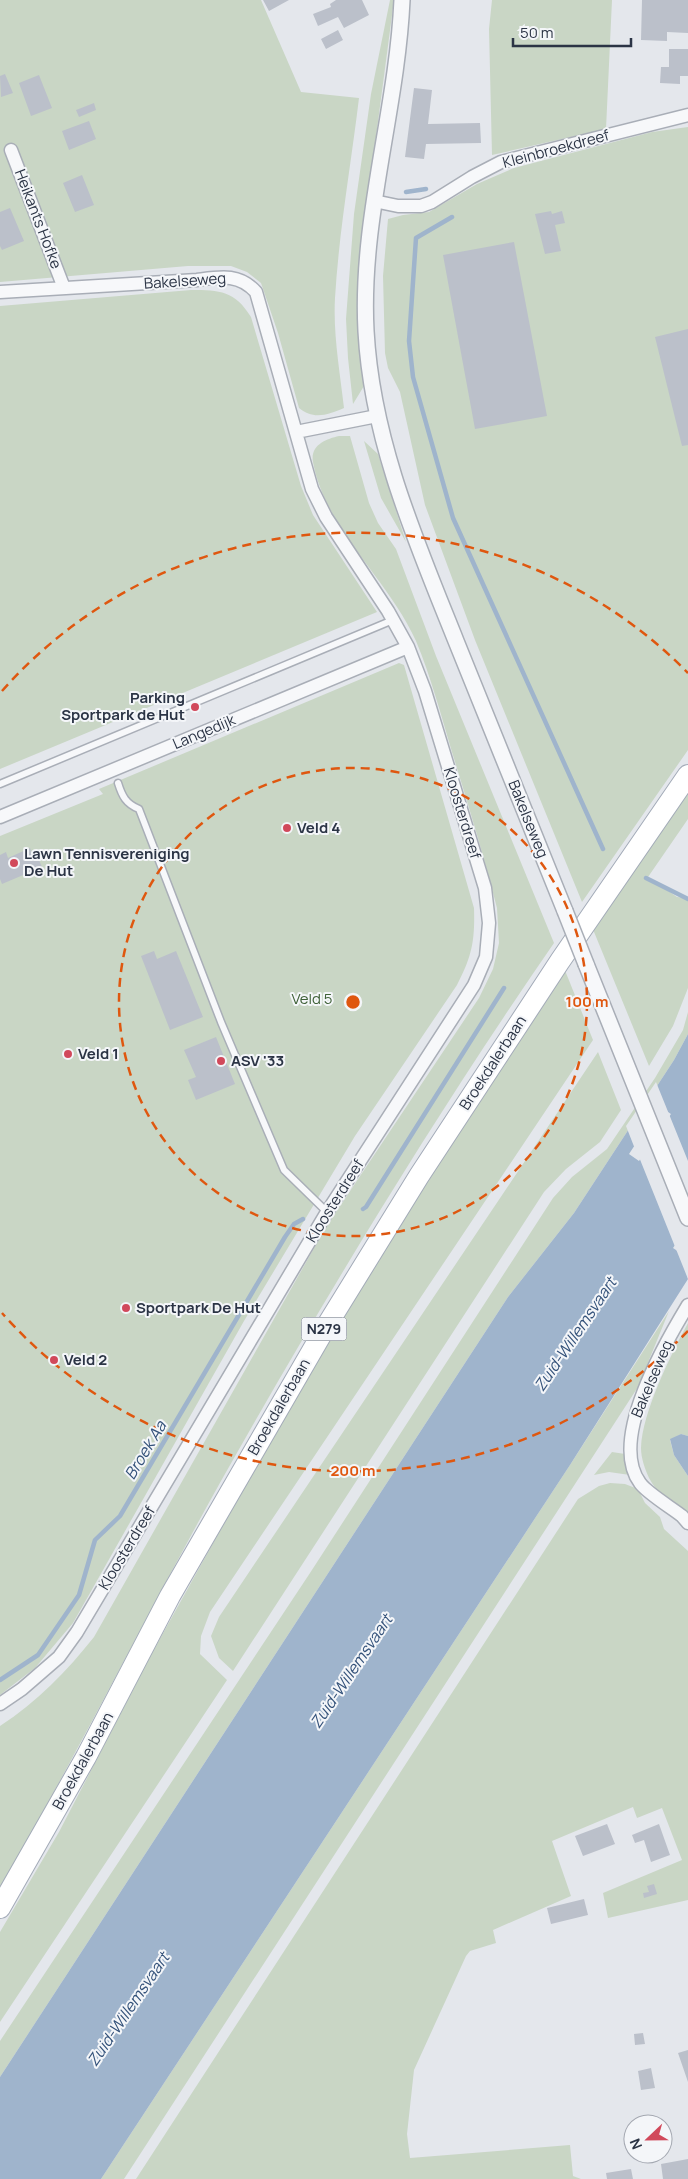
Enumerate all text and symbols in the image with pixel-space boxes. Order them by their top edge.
scale bar [513,15,630,47]
text: 50 m [520,22,554,43]
street label: Kleinbroekdreef [500,124,612,173]
street label: Heikants Hofke [10,166,67,272]
street label: Bakelseweg [143,267,227,294]
place label: Parking Sportpark de Hut [61,687,185,725]
marker: Parking Sportpark de Hut [189,701,201,713]
street label: Langedijk [169,709,239,754]
street label: Kloosterdreef [439,765,487,862]
street label: Bakelseweg [503,777,554,861]
place label: Veld 4 [297,817,340,838]
marker: Veld 4 [281,822,293,834]
place label: Lawn Tennisvereniging De Hut [24,843,190,881]
marker: Lawn Tennisvereniging De Hut [8,857,20,869]
park label: Veld 5 [292,988,332,1009]
text: 100 m [566,991,608,1012]
centre of rings [344,993,362,1011]
street label: Broekdalerbaan [454,1011,531,1114]
place label: Veld 1 [78,1043,119,1064]
marker: Veld 1 [62,1048,74,1060]
place label: ASV '33 [231,1050,284,1071]
marker: ASV '33 [215,1055,227,1067]
street label: Kloosterdreef [301,1154,369,1246]
water label: Zuid-Willemsvaart [529,1272,622,1395]
place label: Sportpark De Hut [136,1297,261,1318]
marker: Sportpark De Hut [120,1302,132,1314]
road number: N279 [302,1318,346,1340]
street label: Bakelseweg [626,1337,677,1421]
place label: Veld 2 [64,1349,107,1370]
marker: Veld 2 [48,1354,60,1366]
street label: Broekdalerbaan [242,1354,315,1459]
water label: Broek Aa [119,1416,172,1483]
text: 200 m [330,1460,376,1481]
street label: Kloosterdreef [93,1501,160,1594]
water label: Zuid-Willemsvaart [305,1609,398,1732]
street label: Broekdalerbaan [47,1708,118,1813]
water label: Zuid-Willemsvaart [82,1947,175,2070]
north arrow [623,2114,673,2164]
text: N [625,2136,646,2152]

